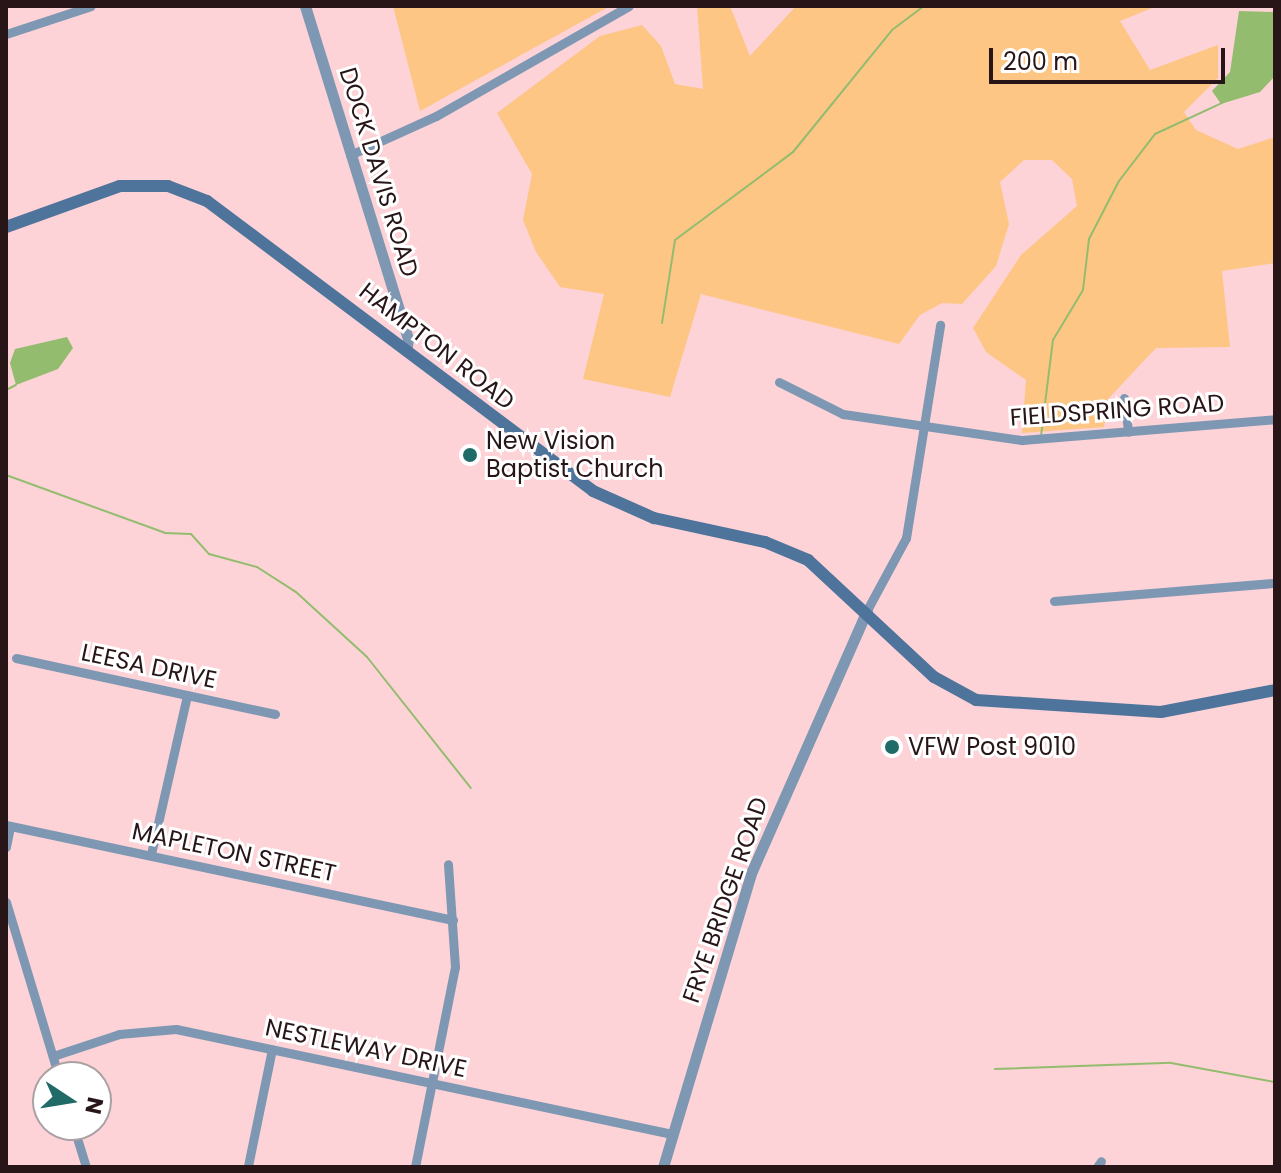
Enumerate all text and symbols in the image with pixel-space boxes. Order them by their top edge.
scale bar [993,32,1229,82]
text: 200 m [1003,45,1078,78]
street label: DOCK DAVIS ROAD [333,64,425,280]
street label: HAMPTON ROAD [354,276,520,416]
street label: FIELDSPRING ROAD [1009,388,1225,432]
place label: New Vision Baptist Church [486,427,664,483]
marker: New Vision Baptist Church [461,446,479,464]
street label: LEESA DRIVE [79,638,219,694]
place label: VFW Post 9010 [908,733,1076,761]
marker: VFW Post 9010 [883,738,901,756]
street label: FRYE BRIDGE ROAD [676,793,774,1007]
street label: MAPLETON STREET [129,816,339,888]
street label: NESTLEWAY DRIVE [263,1013,469,1083]
north arrow [32,1061,112,1141]
text: N [77,1094,111,1117]

